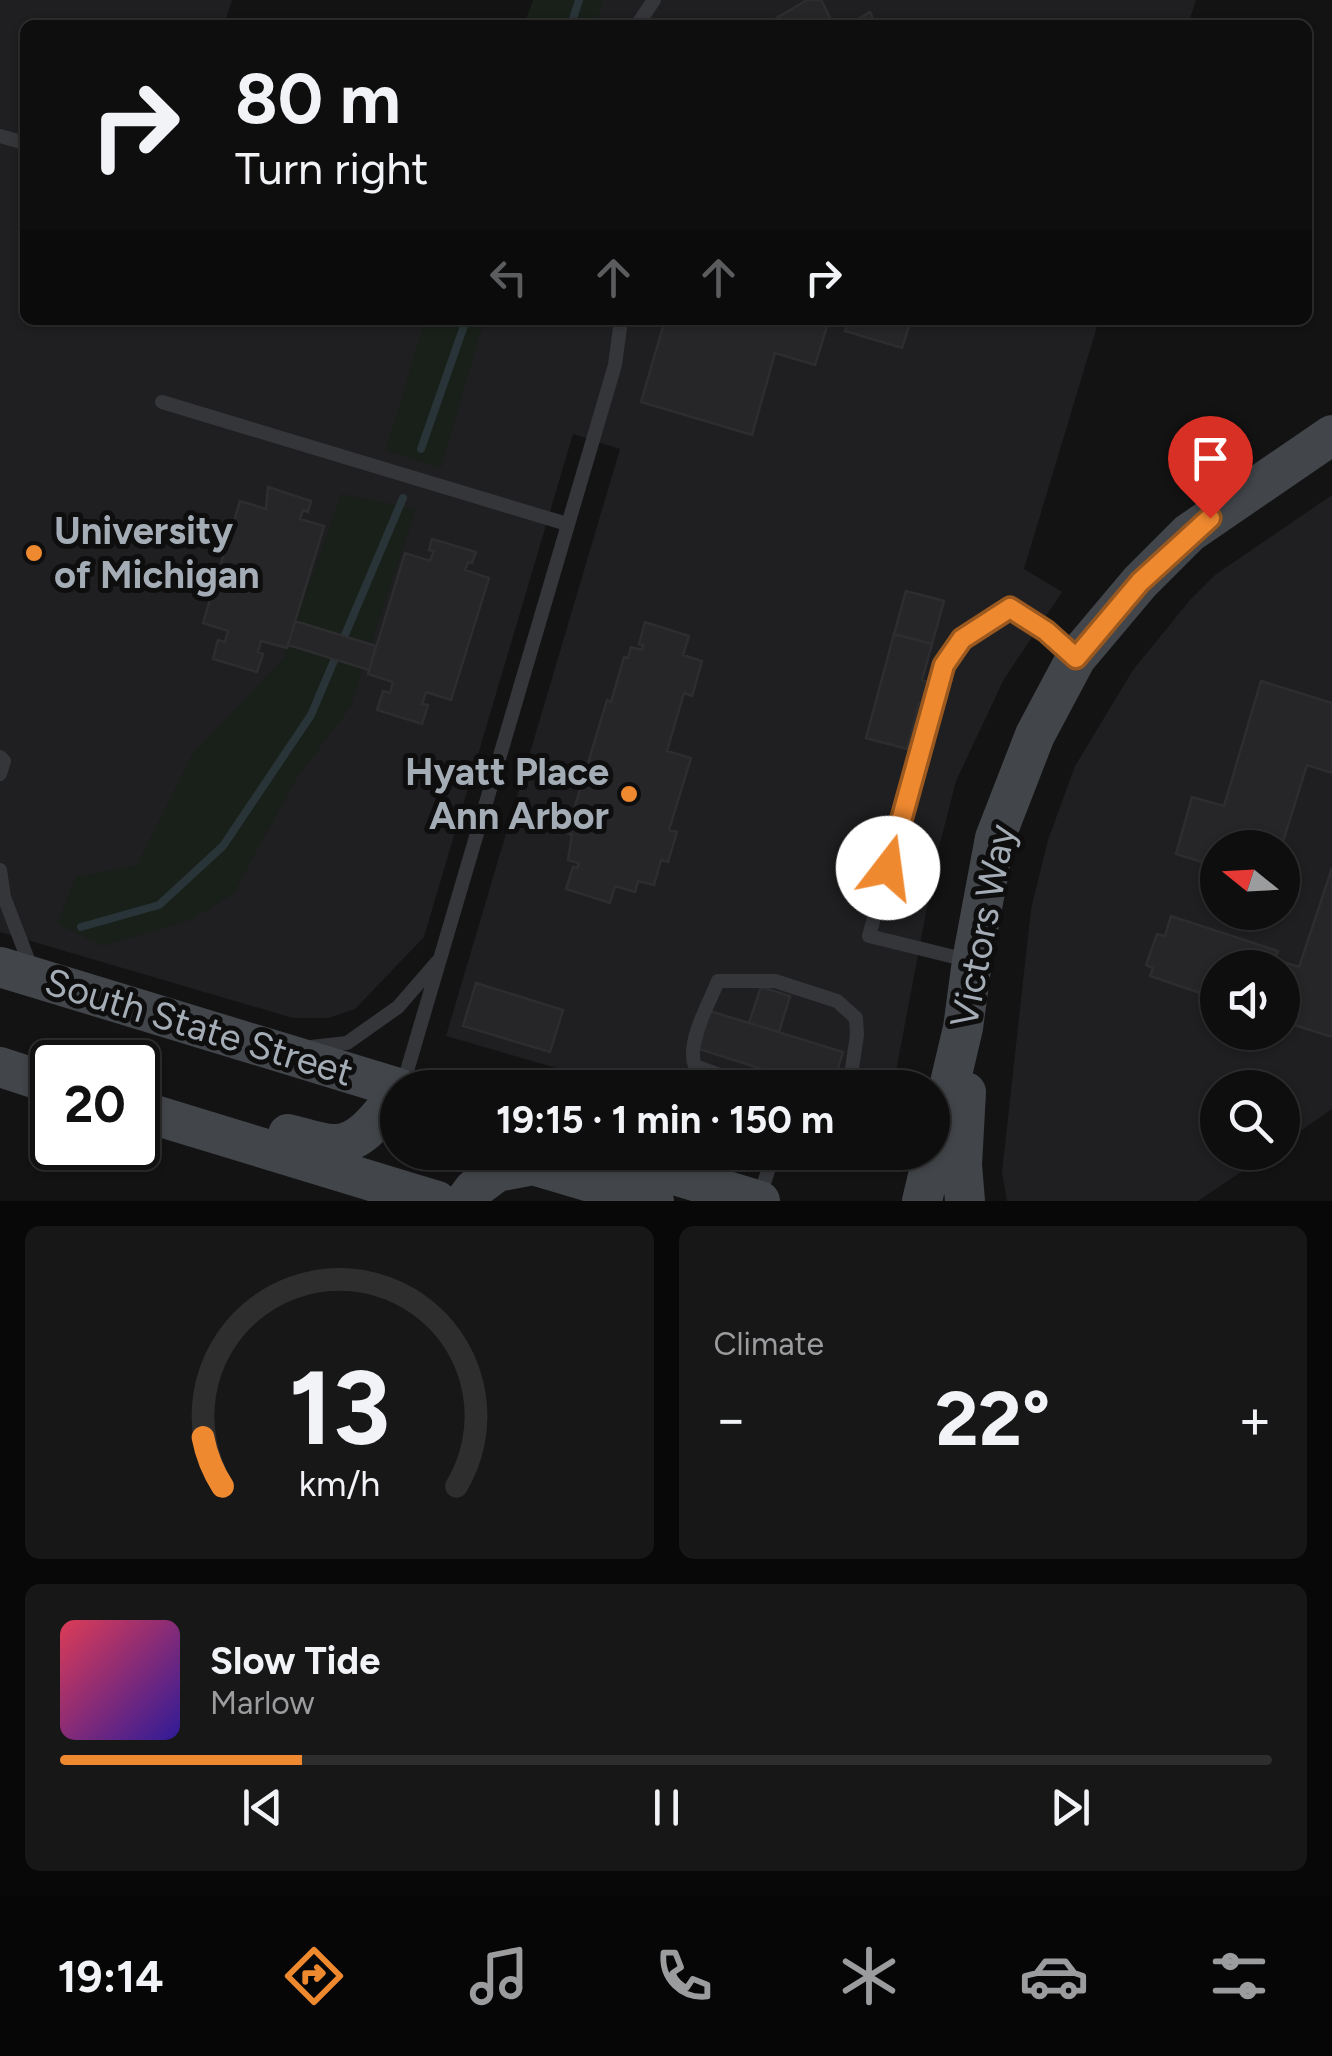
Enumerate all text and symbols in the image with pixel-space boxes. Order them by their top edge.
text: 80 m [235,56,401,141]
icon: right [70,60,200,190]
text: Turn right [235,141,428,195]
icon: left [481,250,536,305]
icon: ahead [586,250,641,305]
icon: ahead [691,250,746,305]
icon: right [796,250,851,305]
pin [1168,416,1253,519]
icon: arrive [1183,431,1238,486]
place label: University of Michigan [54,508,260,598]
marker: University of Michigan [23,542,45,564]
place label: Hyatt Place Ann Arbor [405,749,609,839]
marker: Hyatt Place Ann Arbor [618,783,640,805]
position arrow [836,816,940,920]
street label: Victors Way [941,821,1025,1031]
north arrow [1200,830,1300,930]
map controls [1200,830,1300,1170]
button: sound [1200,950,1300,1050]
street label: South State Street [40,958,358,1096]
speed limit sign: 20 [30,1040,160,1170]
button: search [1200,1070,1300,1170]
text: 19:15 · 1 min · 150 m [496,1097,834,1143]
text: Climate [714,1325,824,1363]
text: 13 [288,1345,390,1470]
text: 22° [935,1374,1050,1464]
text: − [714,1386,748,1452]
text: + [1238,1386,1272,1452]
text: km/h [298,1462,380,1505]
text: Slow Tide [210,1638,380,1684]
text: Marlow [210,1684,314,1722]
icon: previous [235,1780,290,1835]
icon: pause [639,1780,694,1835]
icon: next [1043,1780,1098,1835]
icon: directions [279,1941,349,2011]
icon: music [464,1941,534,2011]
icon: phone [649,1941,719,2011]
icon: climate [834,1941,904,2011]
icon: car [1019,1941,1089,2011]
icon: filters [1204,1941,1274,2011]
text: 19:14 [58,1949,164,2003]

